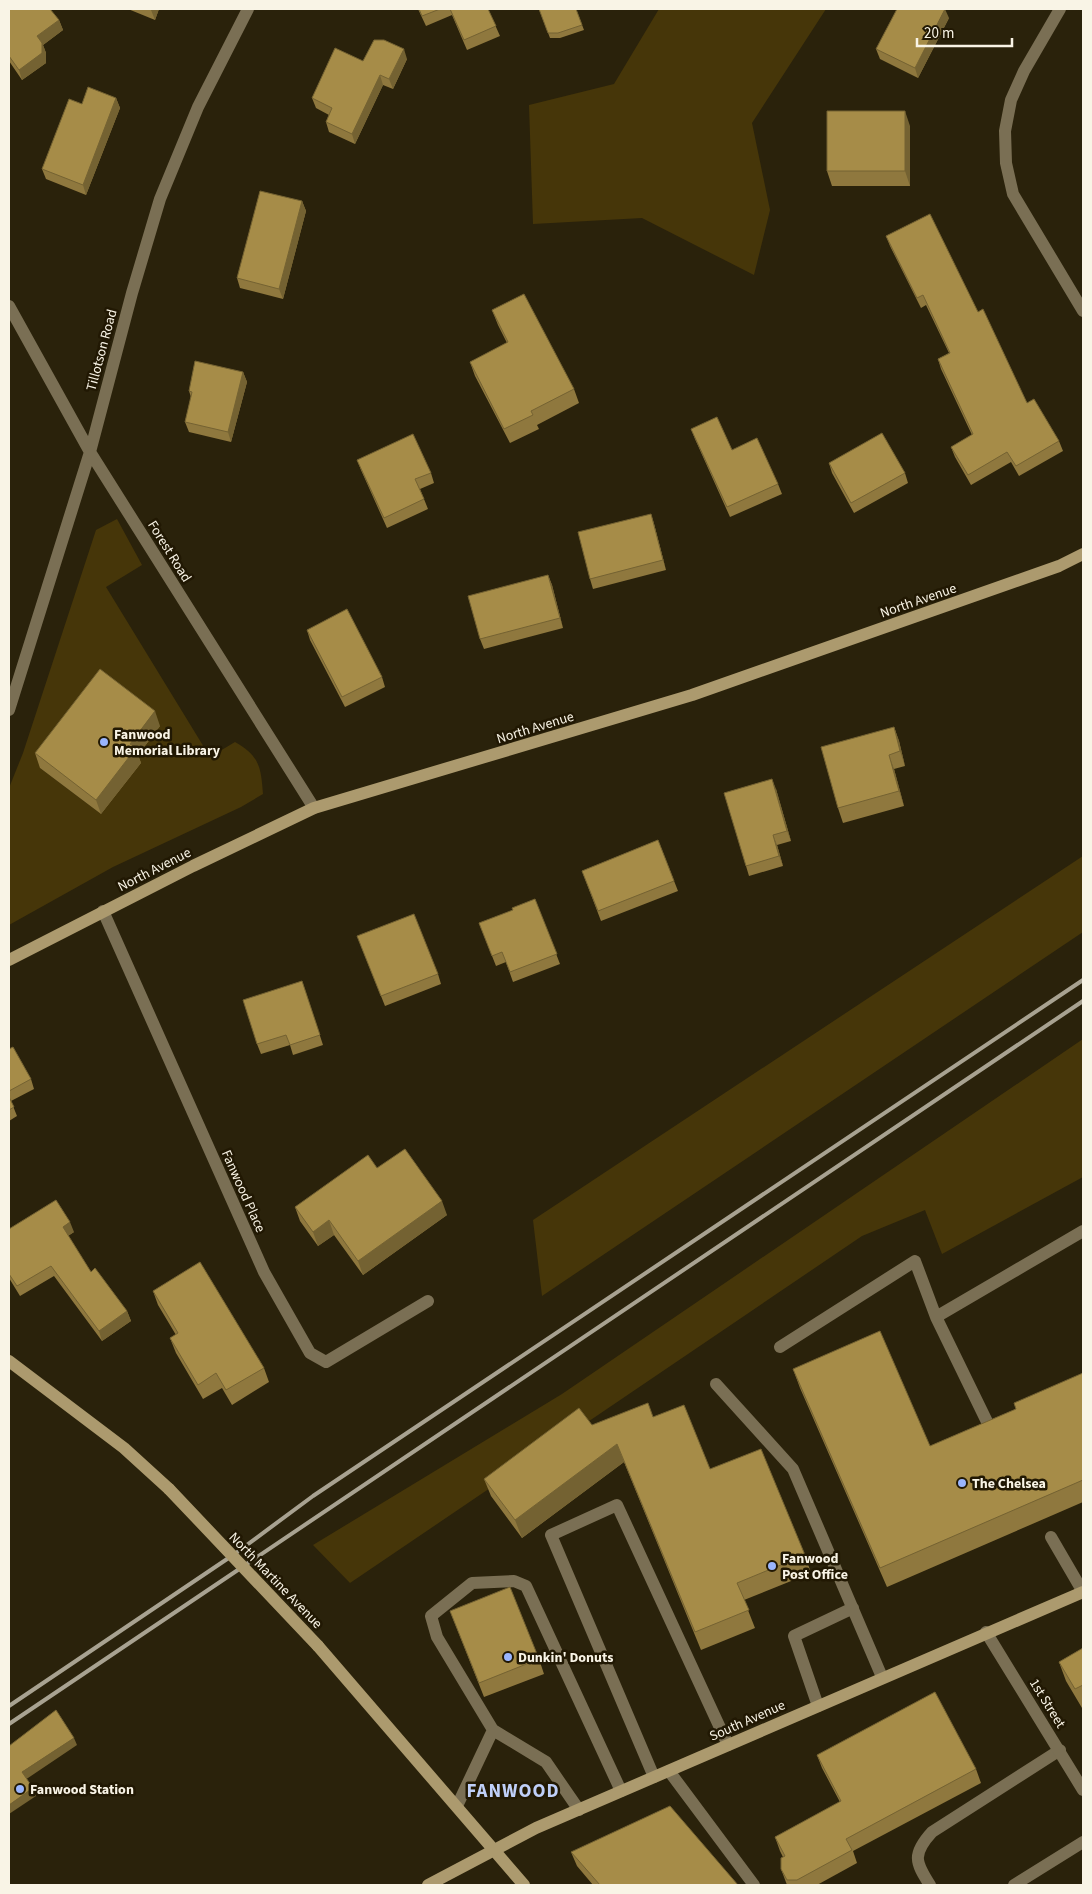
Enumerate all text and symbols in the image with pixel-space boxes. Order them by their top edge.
scale bar [917,15,1012,47]
text: 20 m [924,23,954,44]
street label: Tillotson Road [81,307,122,393]
street label: Forest Road [142,517,196,586]
street label: North Avenue [877,578,959,623]
street label: North Avenue [494,707,576,749]
place label: Fanwood Memorial Library [114,725,221,761]
marker: Fanwood Memorial Library [98,736,110,748]
street label: North Avenue [114,843,195,897]
street label: Fanwood Place [216,1147,270,1236]
place label: The Chelsea [972,1474,1046,1494]
marker: The Chelsea [956,1477,968,1489]
street label: North Martine Avenue [224,1528,327,1634]
place label: Fanwood Post Office [782,1549,848,1585]
marker: Fanwood Post Office [766,1560,778,1572]
place label: Dunkin' Donuts [518,1648,613,1668]
marker: Dunkin' Donuts [502,1651,514,1663]
street label: 1st Street [1024,1675,1070,1732]
street label: South Avenue [706,1695,789,1747]
district label: FANWOOD [466,1778,560,1805]
place label: Fanwood Station [30,1780,134,1800]
marker: Fanwood Station [14,1783,26,1795]

